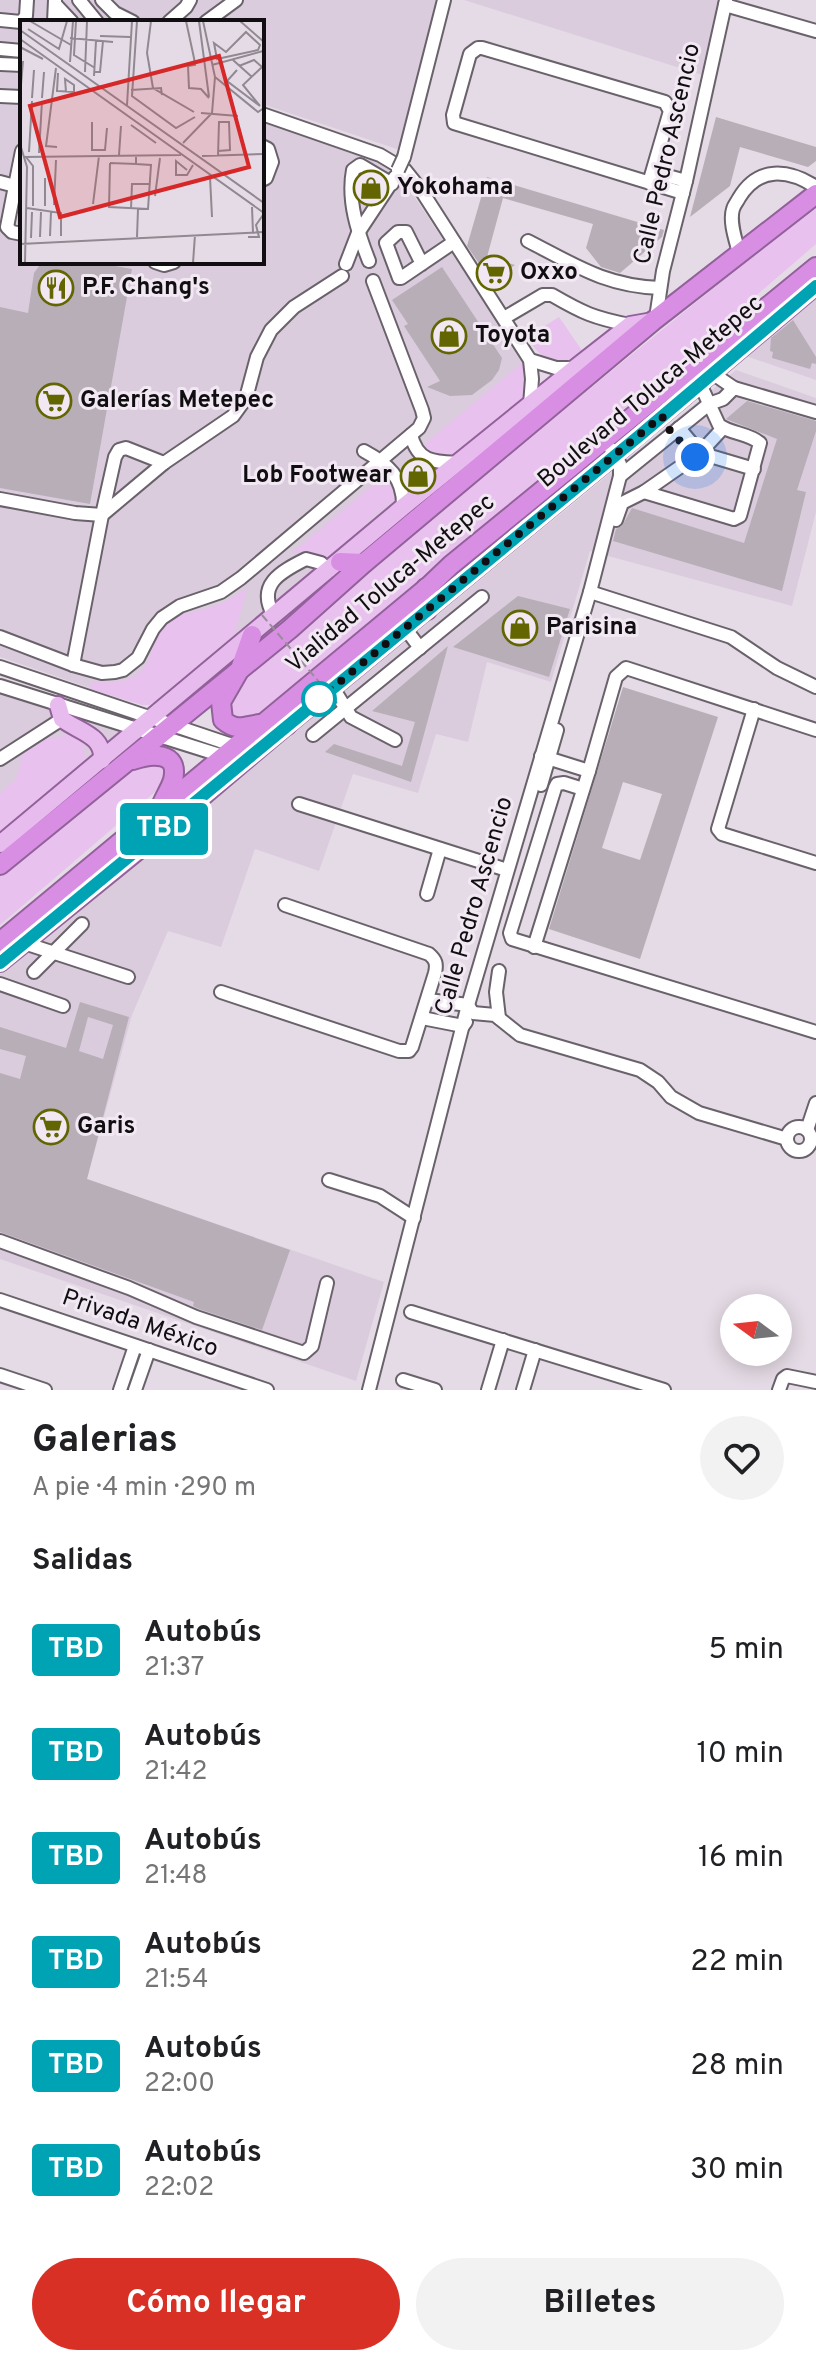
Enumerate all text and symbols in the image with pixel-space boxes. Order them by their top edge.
inset map [20,20,264,264]
street label: Calle Pedro Ascencio [628,41,708,267]
shop icon: Yokohama [352,169,390,207]
place label: Yokohama [397,173,513,203]
supermarket icon: Oxxo [475,254,513,292]
place label: Oxxo [520,258,578,288]
restaurant icon: P.F. Chang's [37,269,75,307]
place label: P.F. Chang's [82,273,210,303]
street label: Boulevard Toluca-Metepec [532,289,770,495]
shop icon: Toyota [430,317,468,355]
place label: Toyota [475,321,550,351]
supermarket icon: Galerías Metepec [35,382,73,420]
place label: Galerías Metepec [80,386,274,416]
your location [675,437,715,477]
shop icon: Lob Footwear [399,457,437,495]
place label: Lob Footwear [242,461,392,491]
street label: Vialidad Toluca-Metepec [281,488,501,680]
shop icon: Parisina [501,609,539,647]
place label: Parisina [546,613,637,643]
unlabelled marker [302,682,336,716]
street label: Calle Pedro Ascencio [429,793,521,1019]
line badge: TBD [118,803,210,855]
text: TBD [136,811,192,847]
supermarket icon: Garis [32,1108,70,1146]
place label: Garis [77,1112,135,1142]
street label: Privada México [58,1283,222,1365]
north arrow [720,1294,792,1366]
map controls [720,1294,792,1366]
button: heart [700,1416,784,1500]
text: Galerias [32,1417,178,1466]
text: A pie · 4 min · 290 m [32,1472,256,1505]
text: Salidas [32,1543,133,1580]
text: Autobús [144,1615,262,1652]
text: TBD [48,1632,104,1668]
text: 5 min [708,1632,784,1669]
text: 21:37 [144,1652,204,1685]
text: Autobús [144,1719,262,1756]
text: TBD [48,1736,104,1772]
text: 10 min [697,1736,784,1773]
text: 21:42 [144,1756,208,1789]
text: Autobús [144,1823,262,1860]
text: TBD [48,1840,104,1876]
text: 16 min [698,1840,784,1877]
text: 21:48 [144,1860,208,1893]
text: Autobús [144,1927,262,1964]
text: TBD [48,1944,104,1980]
text: 22 min [690,1944,784,1981]
text: 21:54 [144,1964,208,1997]
text: Autobús [144,2031,262,2068]
text: TBD [48,2048,104,2084]
text: 28 min [690,2048,784,2085]
text: 22:00 [144,2068,215,2101]
text: Autobús [144,2135,262,2172]
text: TBD [48,2152,104,2188]
text: 30 min [690,2152,784,2189]
text: 22:02 [144,2172,214,2205]
button: Cómo llegar [32,2258,400,2350]
button: Billetes [416,2258,784,2350]

